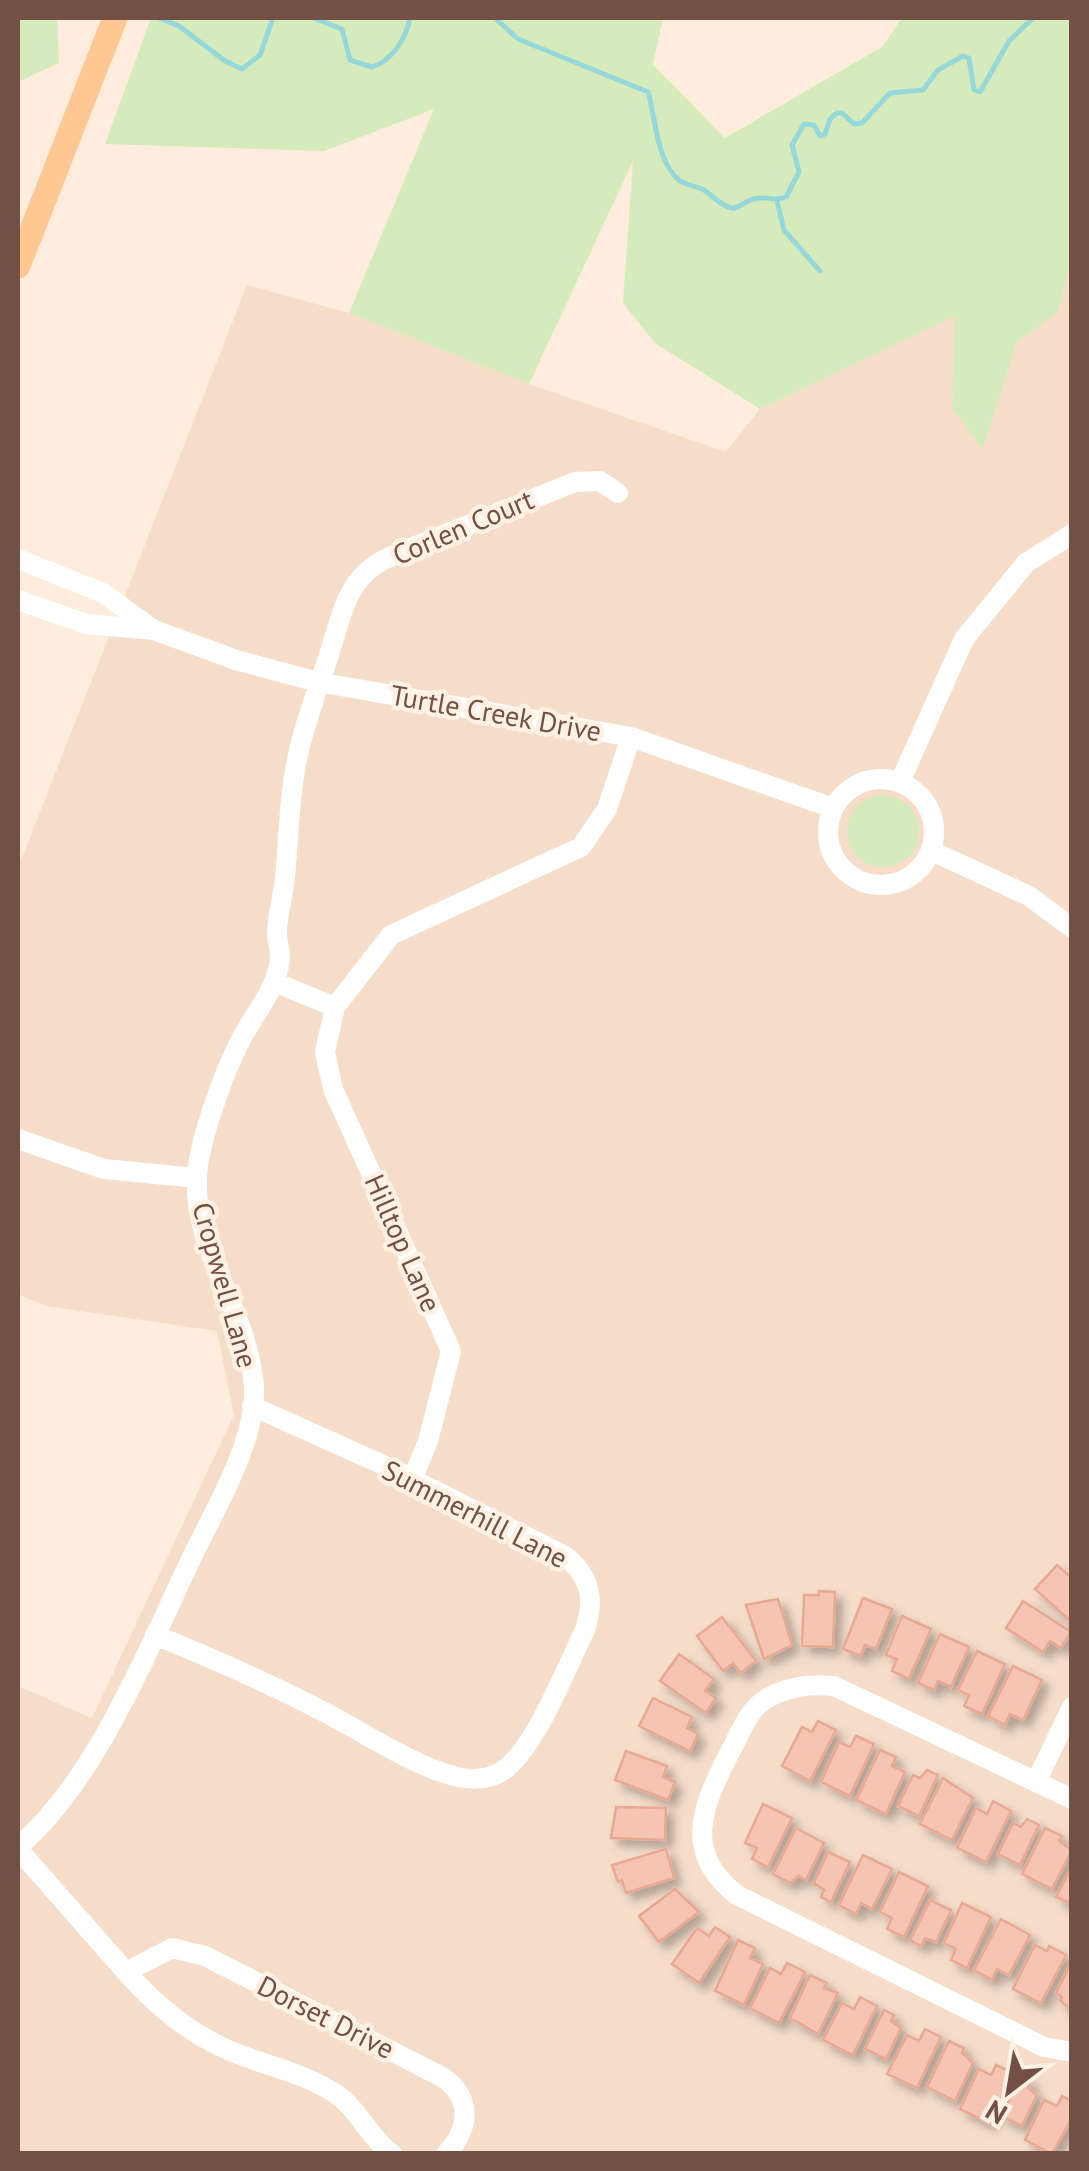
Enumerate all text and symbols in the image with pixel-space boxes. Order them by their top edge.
street label: Corlen Court [387,480,539,573]
street label: Turtle Creek Drive [388,676,604,749]
street label: Hilltop Lane [357,1168,450,1317]
street label: Cropwell Lane [184,1198,267,1372]
street label: Summerhill Lane [376,1451,574,1576]
street label: Dorset Drive [252,1966,401,2067]
north arrow [959,2041,1059,2141]
text: N [978,2092,1013,2133]

